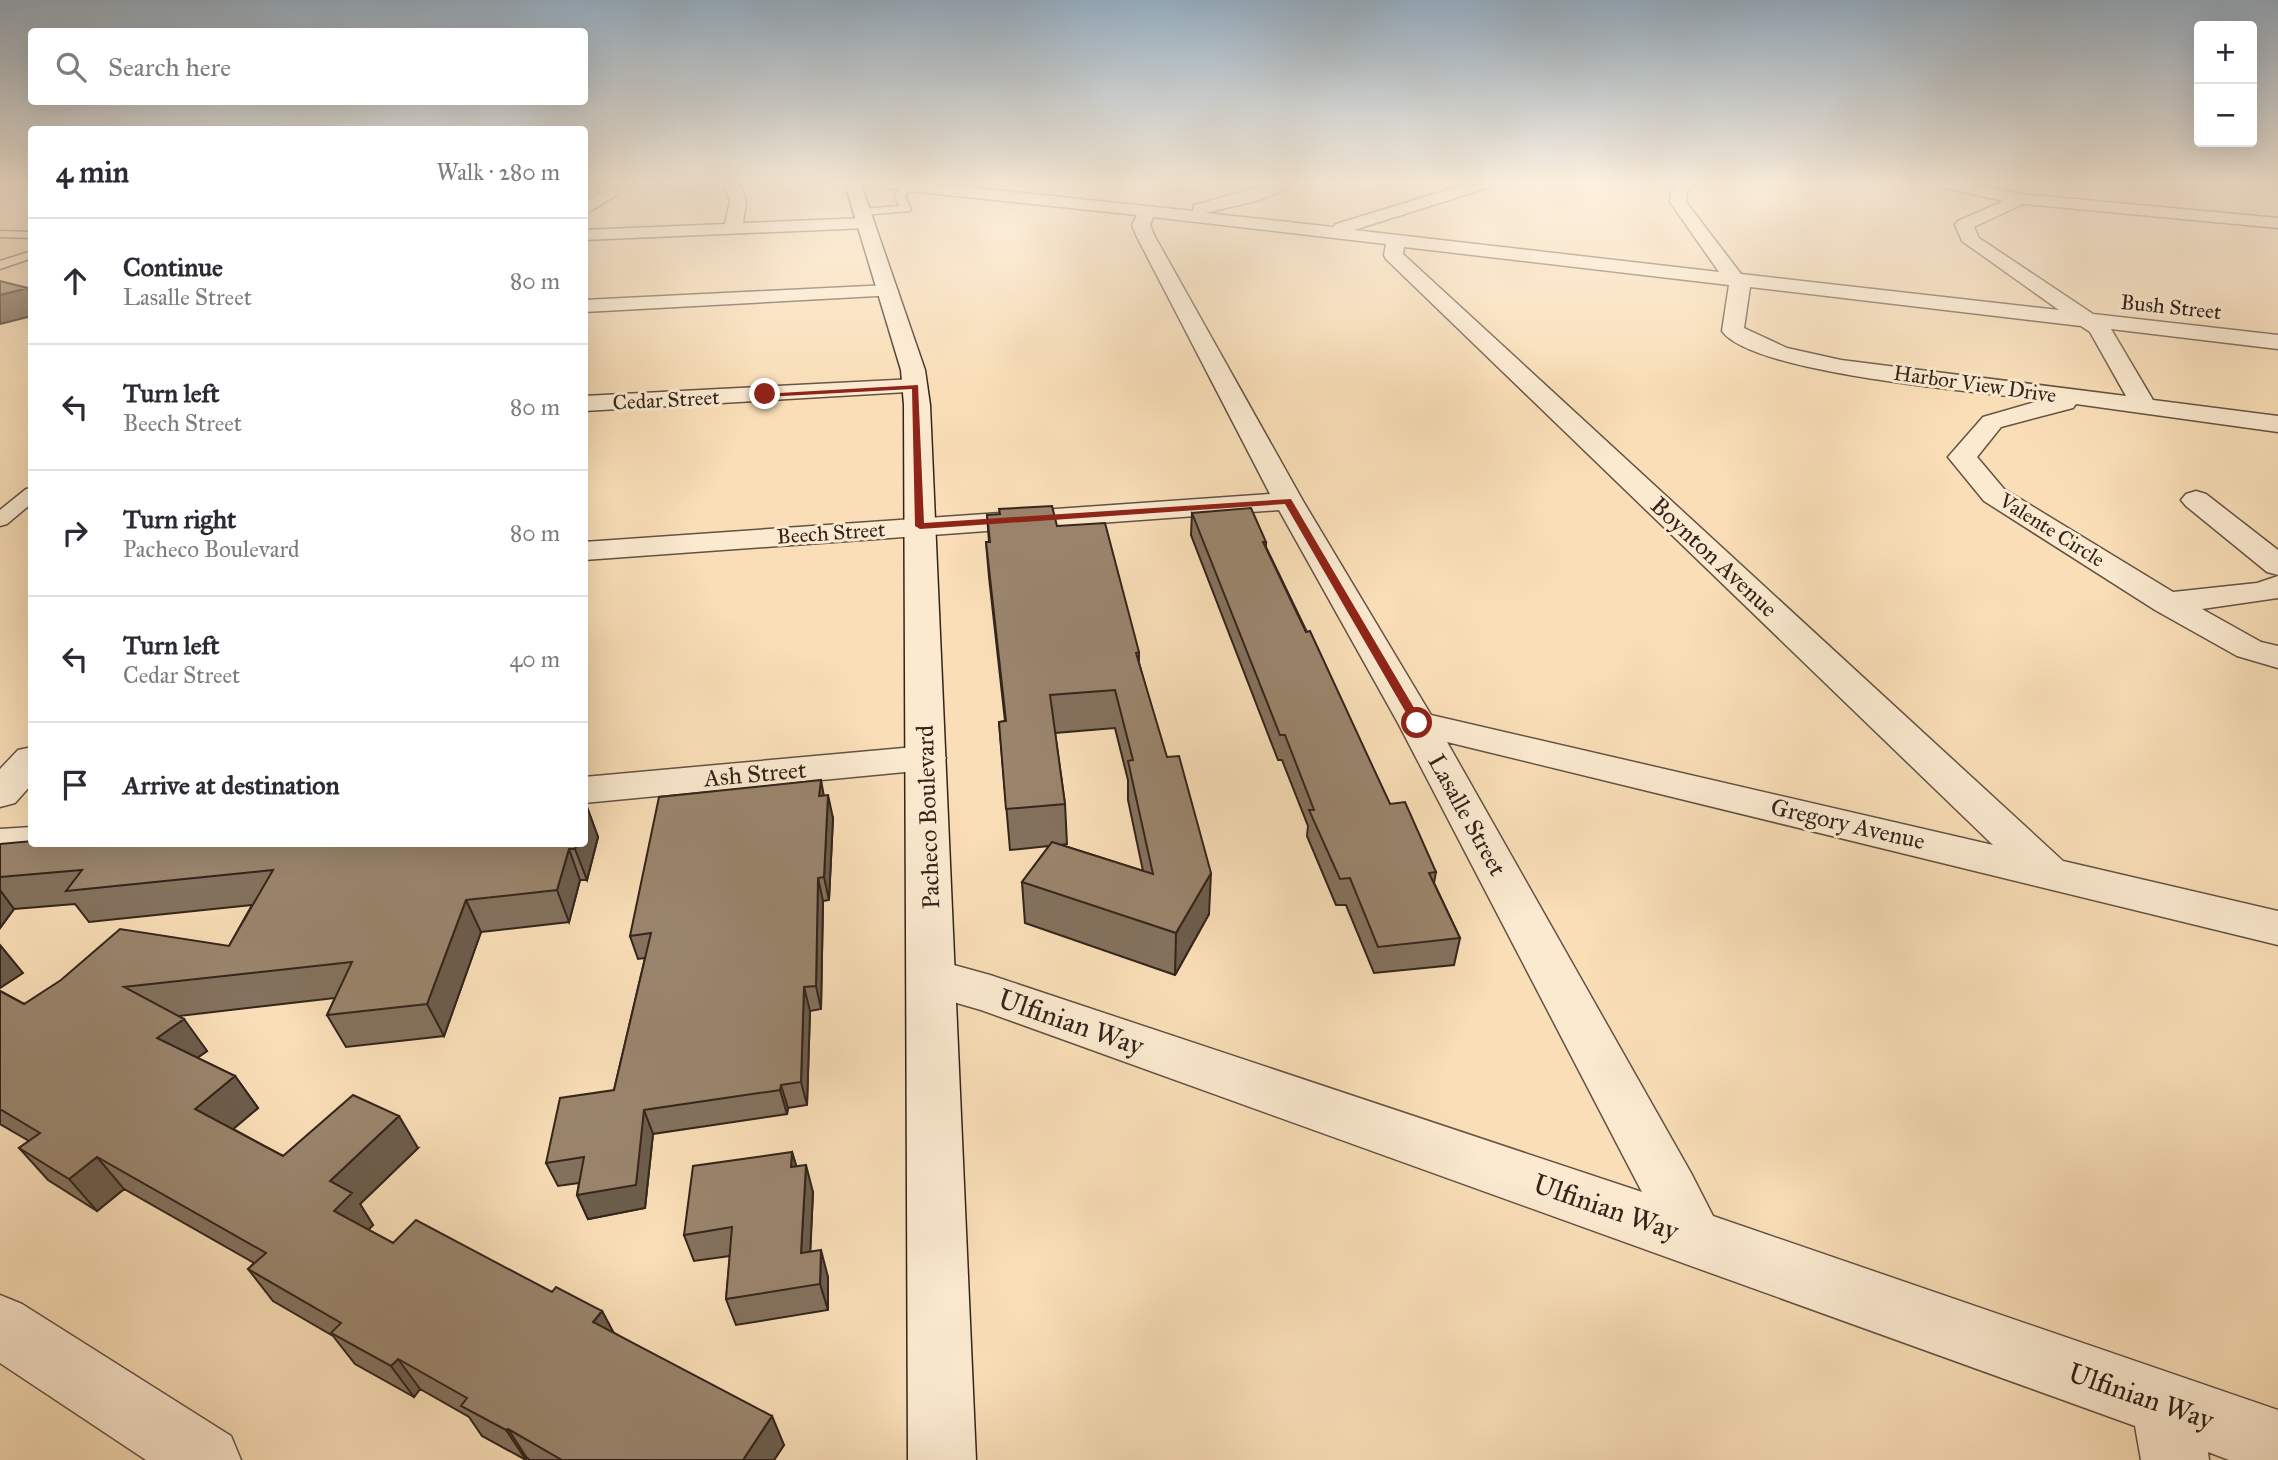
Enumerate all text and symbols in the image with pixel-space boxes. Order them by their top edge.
map controls [2194,21,2257,147]
button: + [2194,21,2257,84]
search box [28,28,588,105]
icon: search [52,48,90,86]
text: Search here [108,51,231,83]
button: − [2194,84,2257,147]
text: 4 min [56,154,129,190]
text: Walk · 280 m [436,158,560,186]
text: Continue [123,251,223,283]
icon: ahead [56,262,94,300]
text: 80 m [510,267,560,295]
text: Lasalle Street [123,283,252,311]
street label: Bush Street [2119,289,2223,325]
street label: Harbor View Drive [1892,360,2058,408]
text: Turn left [123,377,219,409]
route end [749,378,780,409]
street label: Cedar Street [612,384,721,416]
icon: left [56,388,94,426]
text: 80 m [510,393,560,421]
text: Beech Street [123,409,242,437]
street label: Valente Circle [1994,487,2110,573]
street label: Boynton Avenue [1644,490,1784,624]
text: Turn right [123,503,236,535]
icon: right [56,514,94,552]
street label: Beech Street [776,516,887,550]
text: 80 m [510,519,560,547]
text: Pacheco Boulevard [123,535,300,563]
text: Turn left [123,629,219,661]
icon: left [56,640,94,678]
text: 40 m [510,645,560,673]
text: Cedar Street [123,661,240,689]
route start [1401,707,1432,738]
street label: Pacheco Boulevard [910,724,946,910]
street label: Lasalle Street [1421,749,1513,882]
street label: Ash Street [701,755,808,794]
icon: arrive [56,766,94,804]
text: Arrive at destination [123,769,340,801]
street label: Gregory Avenue [1768,792,1928,856]
street label: Ulfinian Way [994,981,1149,1064]
street label: Ulfinian Way [1529,1166,1684,1249]
street label: Ulfinian Way [2064,1355,2219,1438]

